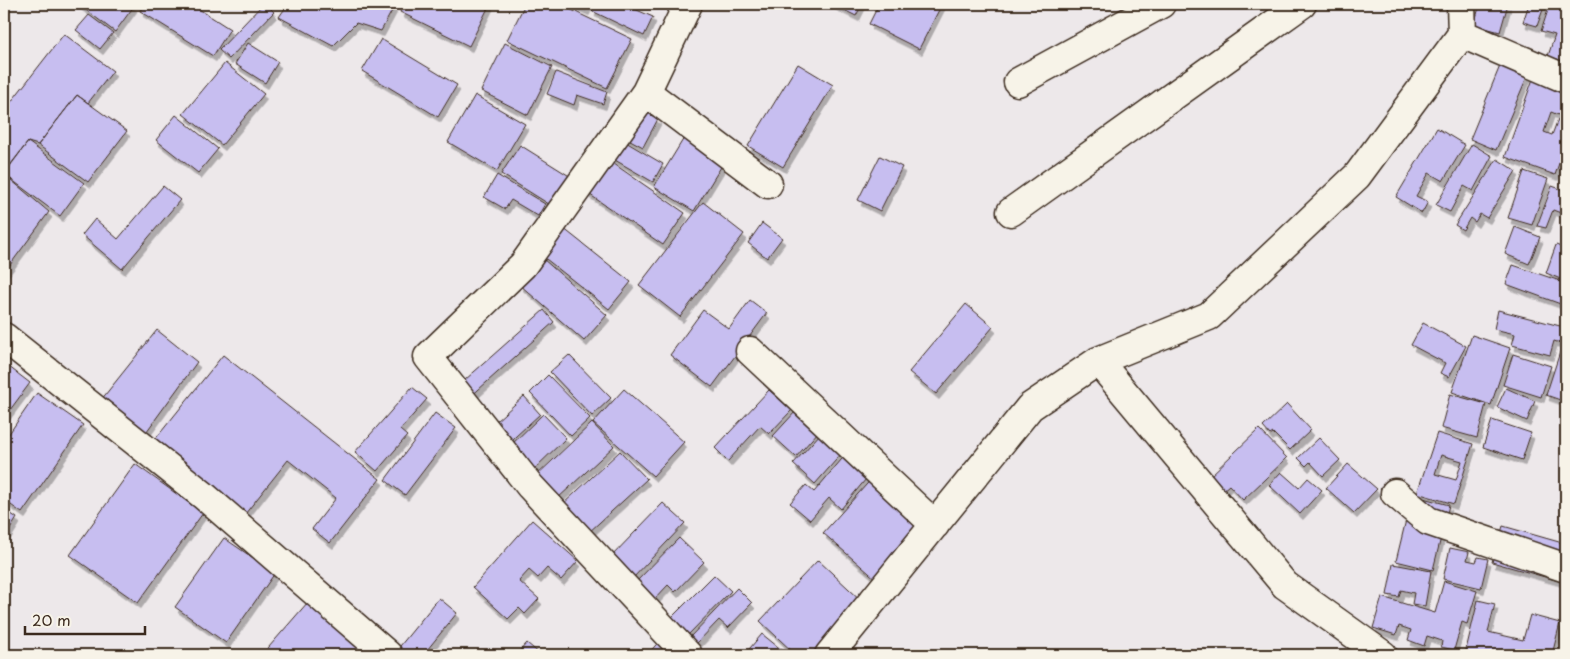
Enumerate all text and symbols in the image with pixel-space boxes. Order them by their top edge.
scale bar [25,604,145,636]
text: 20 m [32,608,71,631]

